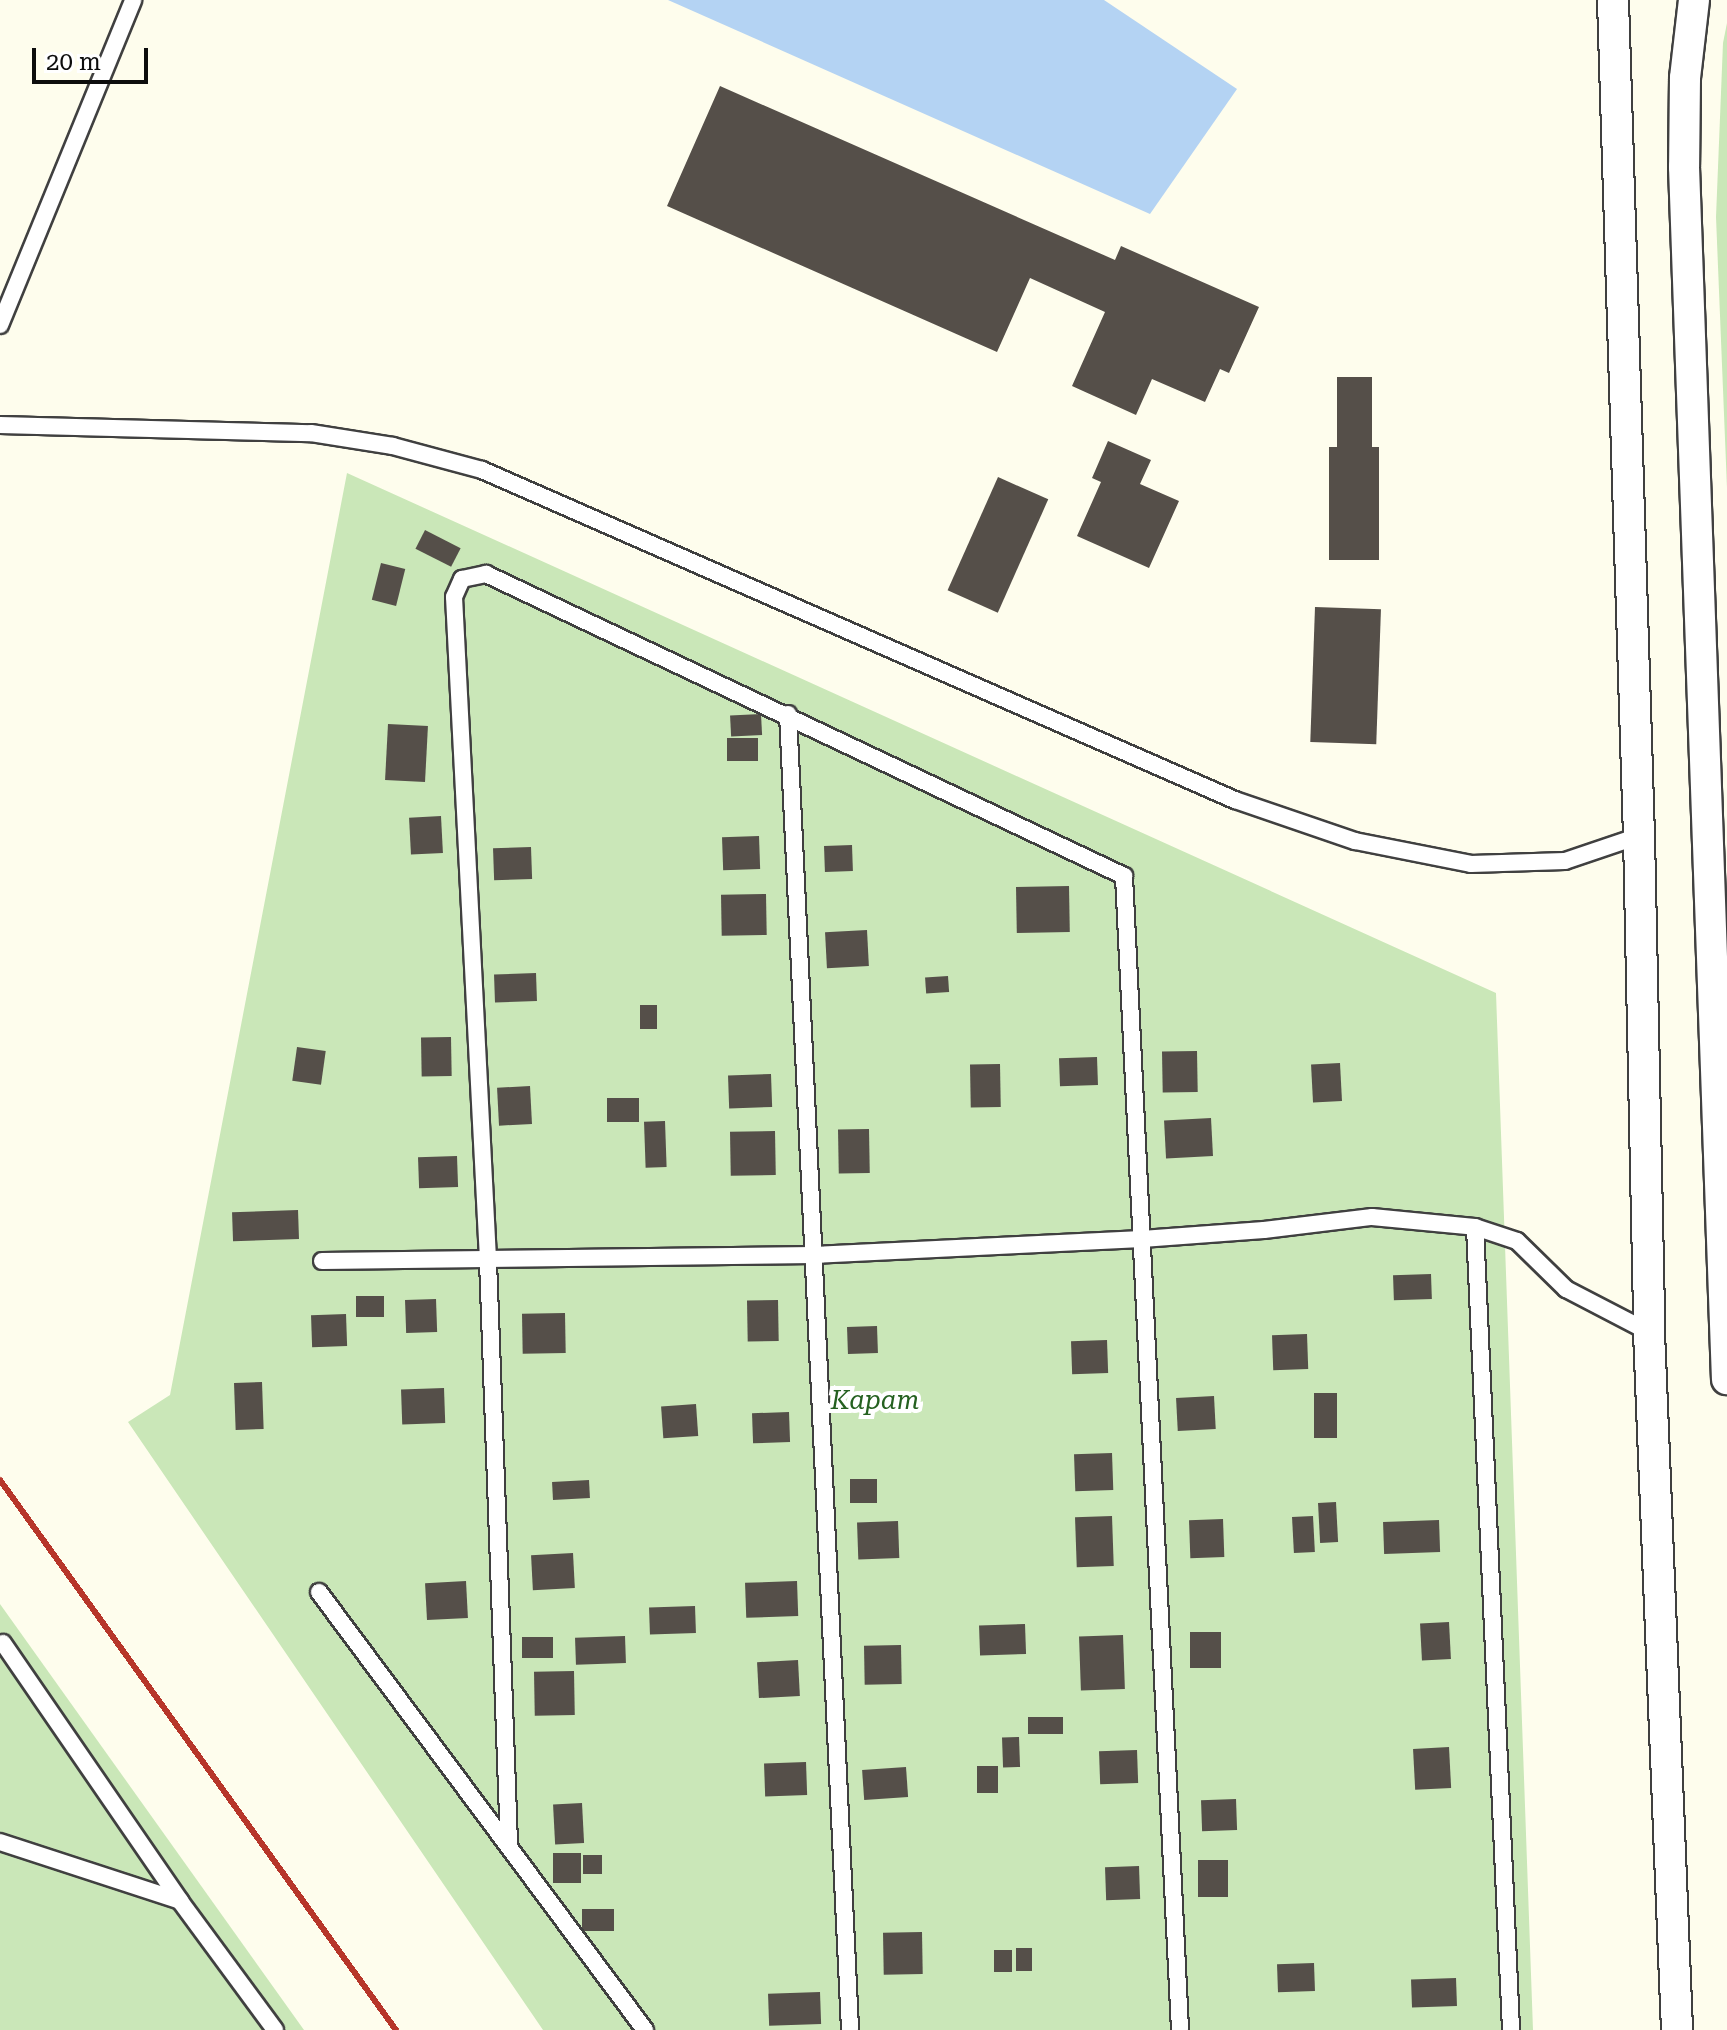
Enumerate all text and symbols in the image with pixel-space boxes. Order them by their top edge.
scale bar [36,32,152,82]
text: 20 m [46,48,101,76]
park label: Карат [831,1385,919,1417]

